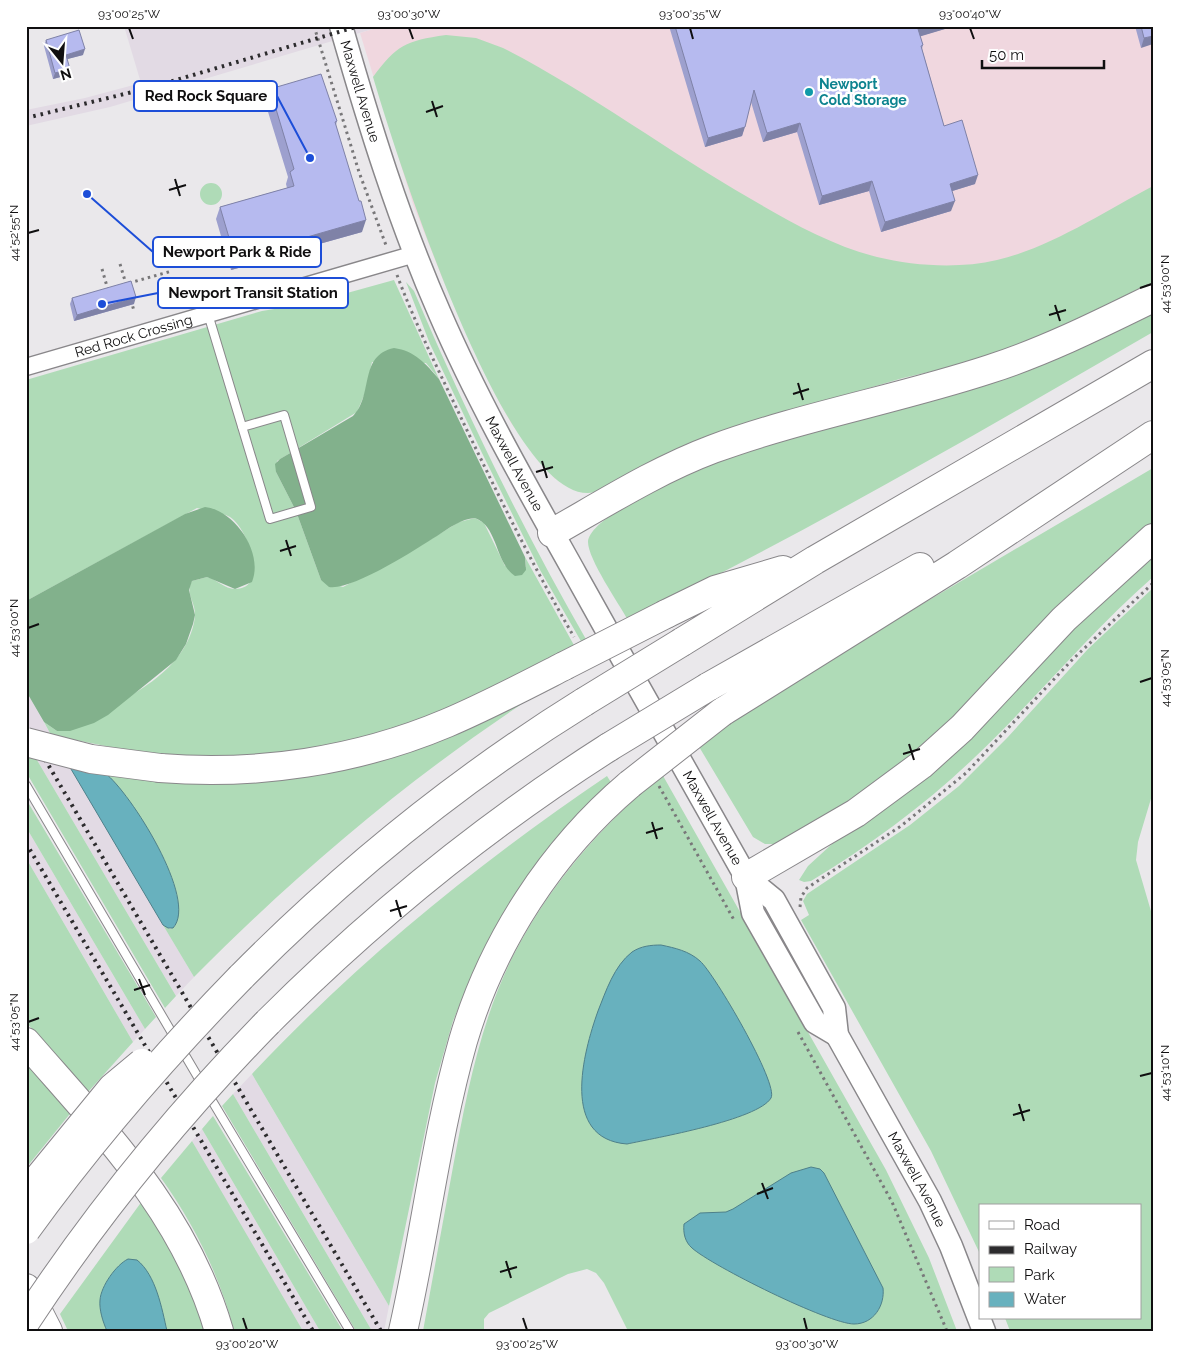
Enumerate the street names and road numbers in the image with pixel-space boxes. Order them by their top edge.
street label: Maxwell Avenue [337,38,383,144]
street label: Red Rock Crossing [73,311,194,360]
street label: Maxwell Avenue [482,413,547,514]
street label: Maxwell Avenue [680,768,746,868]
street label: Maxwell Avenue [885,1129,949,1229]

